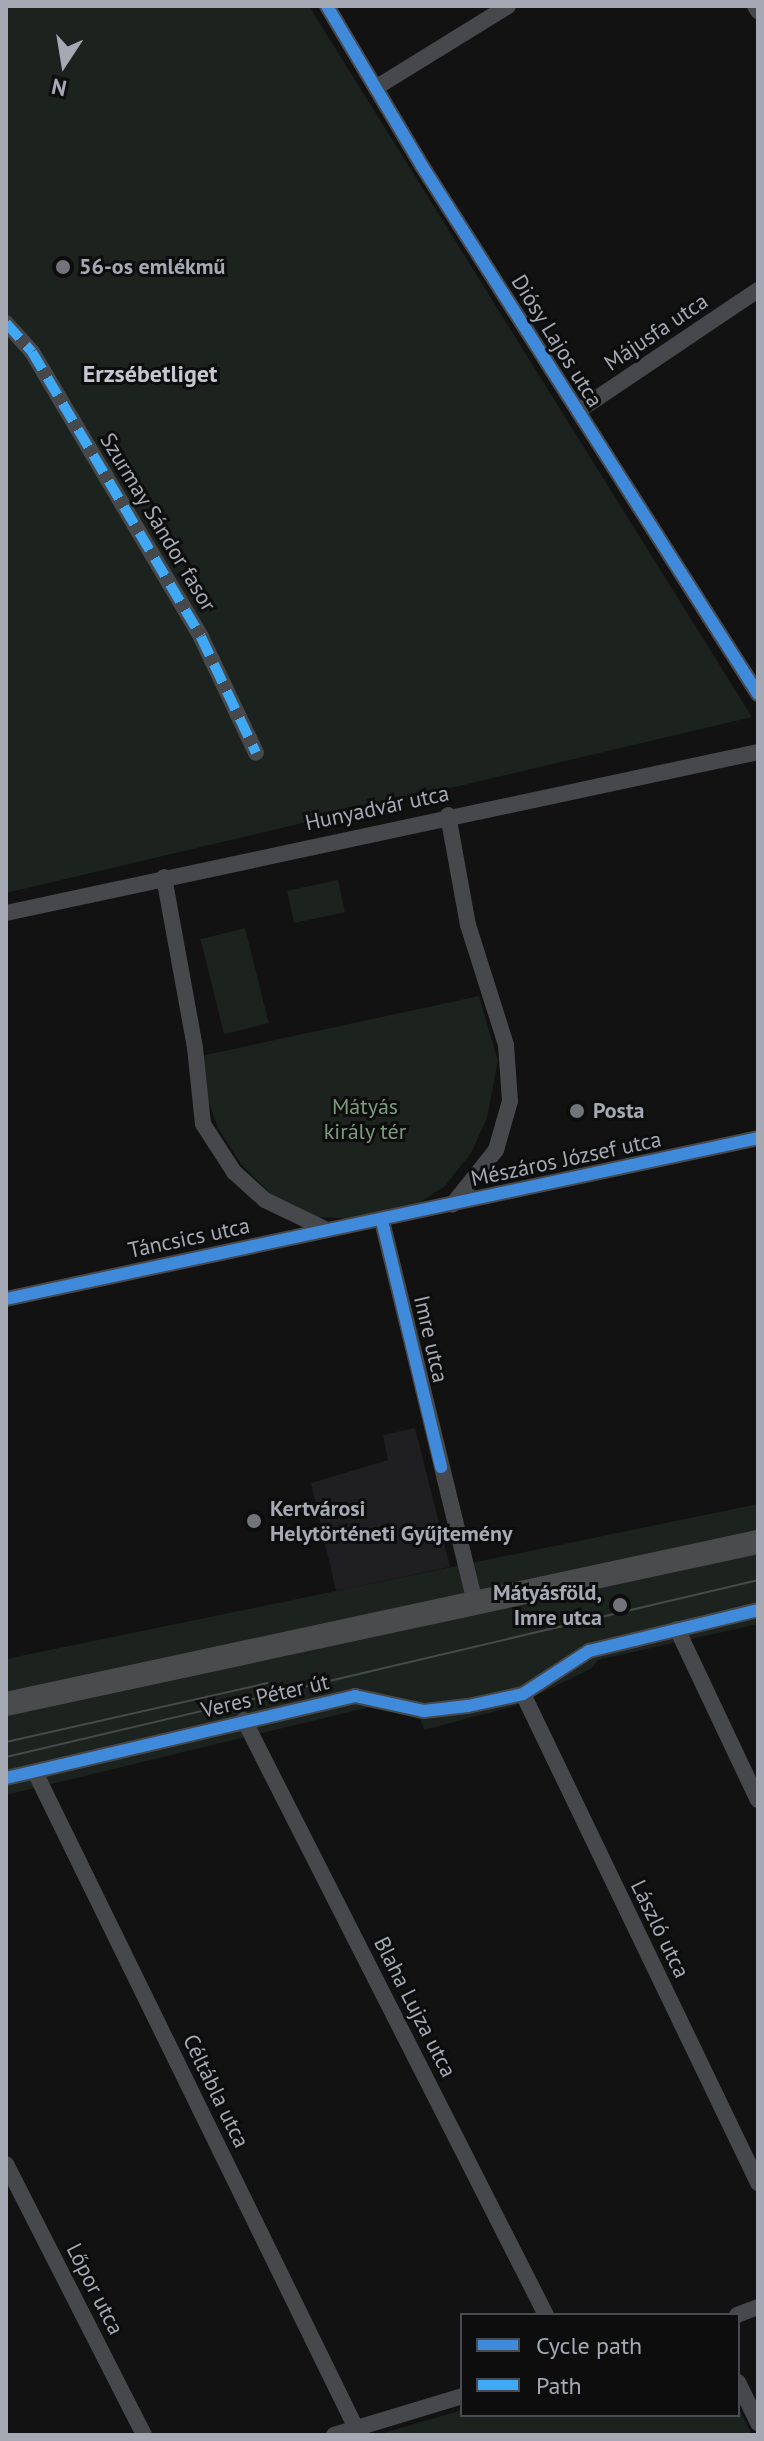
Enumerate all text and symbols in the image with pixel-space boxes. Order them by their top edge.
north arrow [24,24,104,104]
text: N [49,72,69,103]
place label: 56-os emlékmű [79,254,225,280]
marker: 56-os emlékmű [54,258,72,276]
street label: Diósy Lajos utca [506,270,608,412]
street label: Májusfa utca [599,288,713,376]
district label: Erzsébetliget [83,360,217,388]
street label: Szurmay Sándor fasor [94,428,222,616]
street label: Hunyadvár utca [303,780,451,836]
park label: Mátyás király tér [323,1093,407,1144]
place label: Posta [593,1098,644,1124]
marker: Posta [568,1102,586,1120]
street label: Mészáros József utca [468,1126,664,1192]
street label: Táncsics utca [126,1212,252,1264]
street label: Imre utca [408,1293,454,1385]
place label: Kertvárosi Helytörténeti Gyűjtemény [270,1495,513,1546]
marker: Kertvárosi Helytörténeti Gyűjtemény [245,1512,263,1530]
place label: Mátyásföld, Imre utca [493,1579,602,1630]
marker: Mátyásföld, Imre utca [609,1594,631,1616]
street label: Veres Péter út [199,1669,331,1723]
street label: László utca [625,1876,695,1982]
street label: Blaha Lujza utca [368,1932,462,2082]
street label: Céltábla utca [177,2030,255,2152]
street label: Lőpor utca [61,2239,129,2339]
legend [460,2313,740,2417]
text: Cycle path [536,2330,642,2361]
text: Path [536,2370,582,2401]

